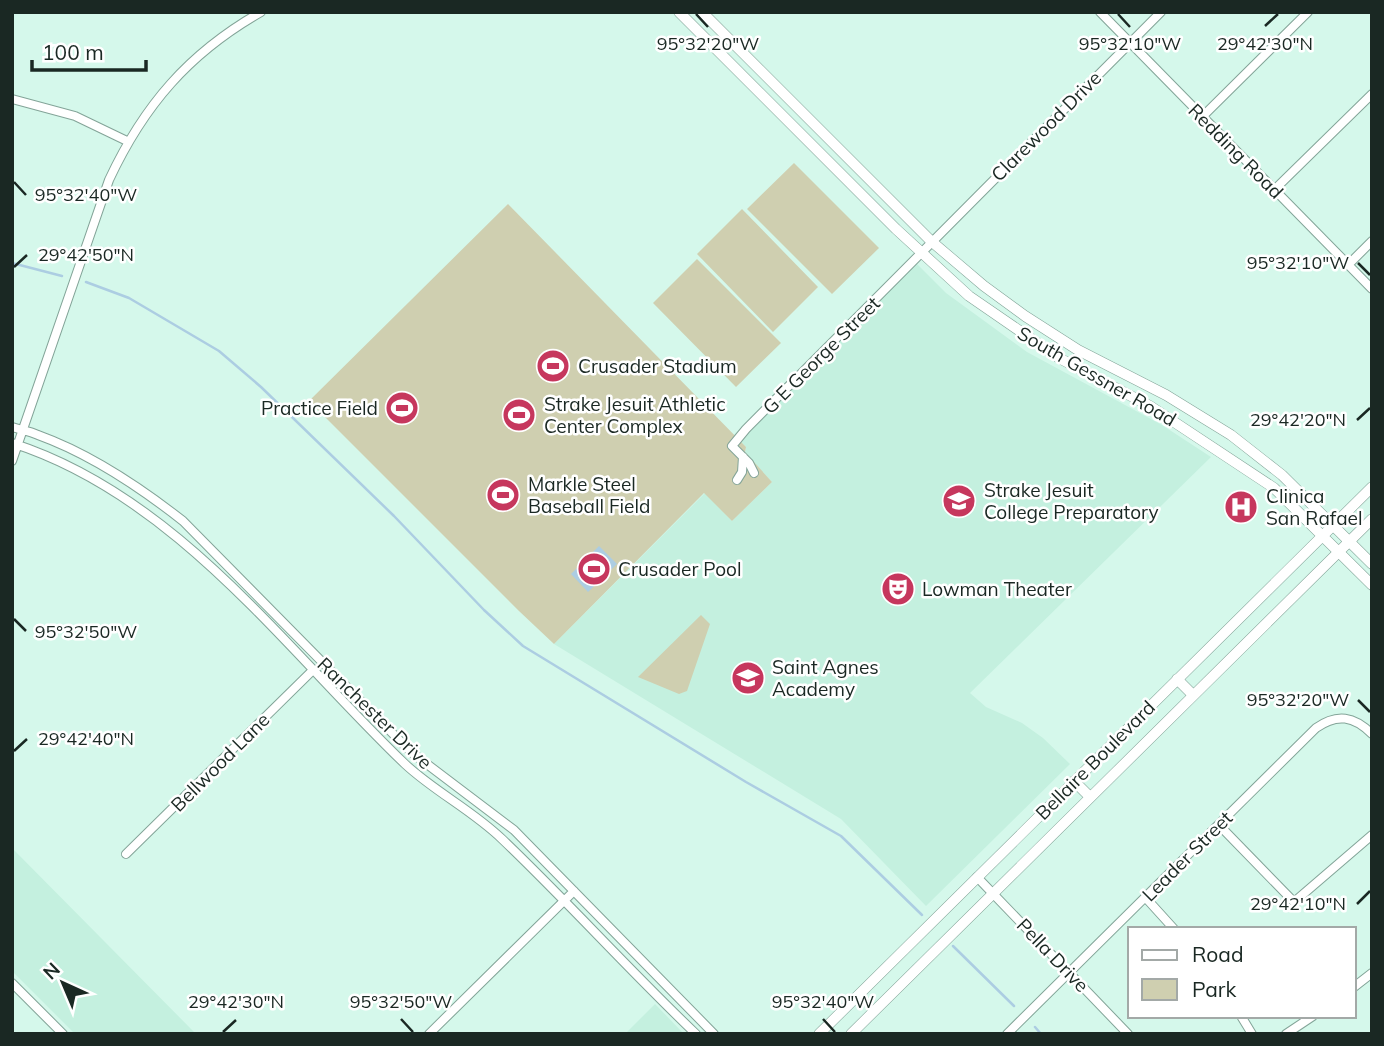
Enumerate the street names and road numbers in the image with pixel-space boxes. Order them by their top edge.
street label: Clarewood Drive [986,66,1106,186]
street label: Redding Road [1183,98,1289,204]
street label: G E George Street [757,291,885,419]
street label: South Gessner Road [1013,321,1181,431]
street label: Ranchester Drive [313,652,437,774]
street label: Bellaire Boulevard [1030,695,1160,825]
street label: Bellwood Lane [166,708,274,816]
street label: Leader Street [1137,806,1237,906]
street label: Pella Drive [1012,913,1094,997]

